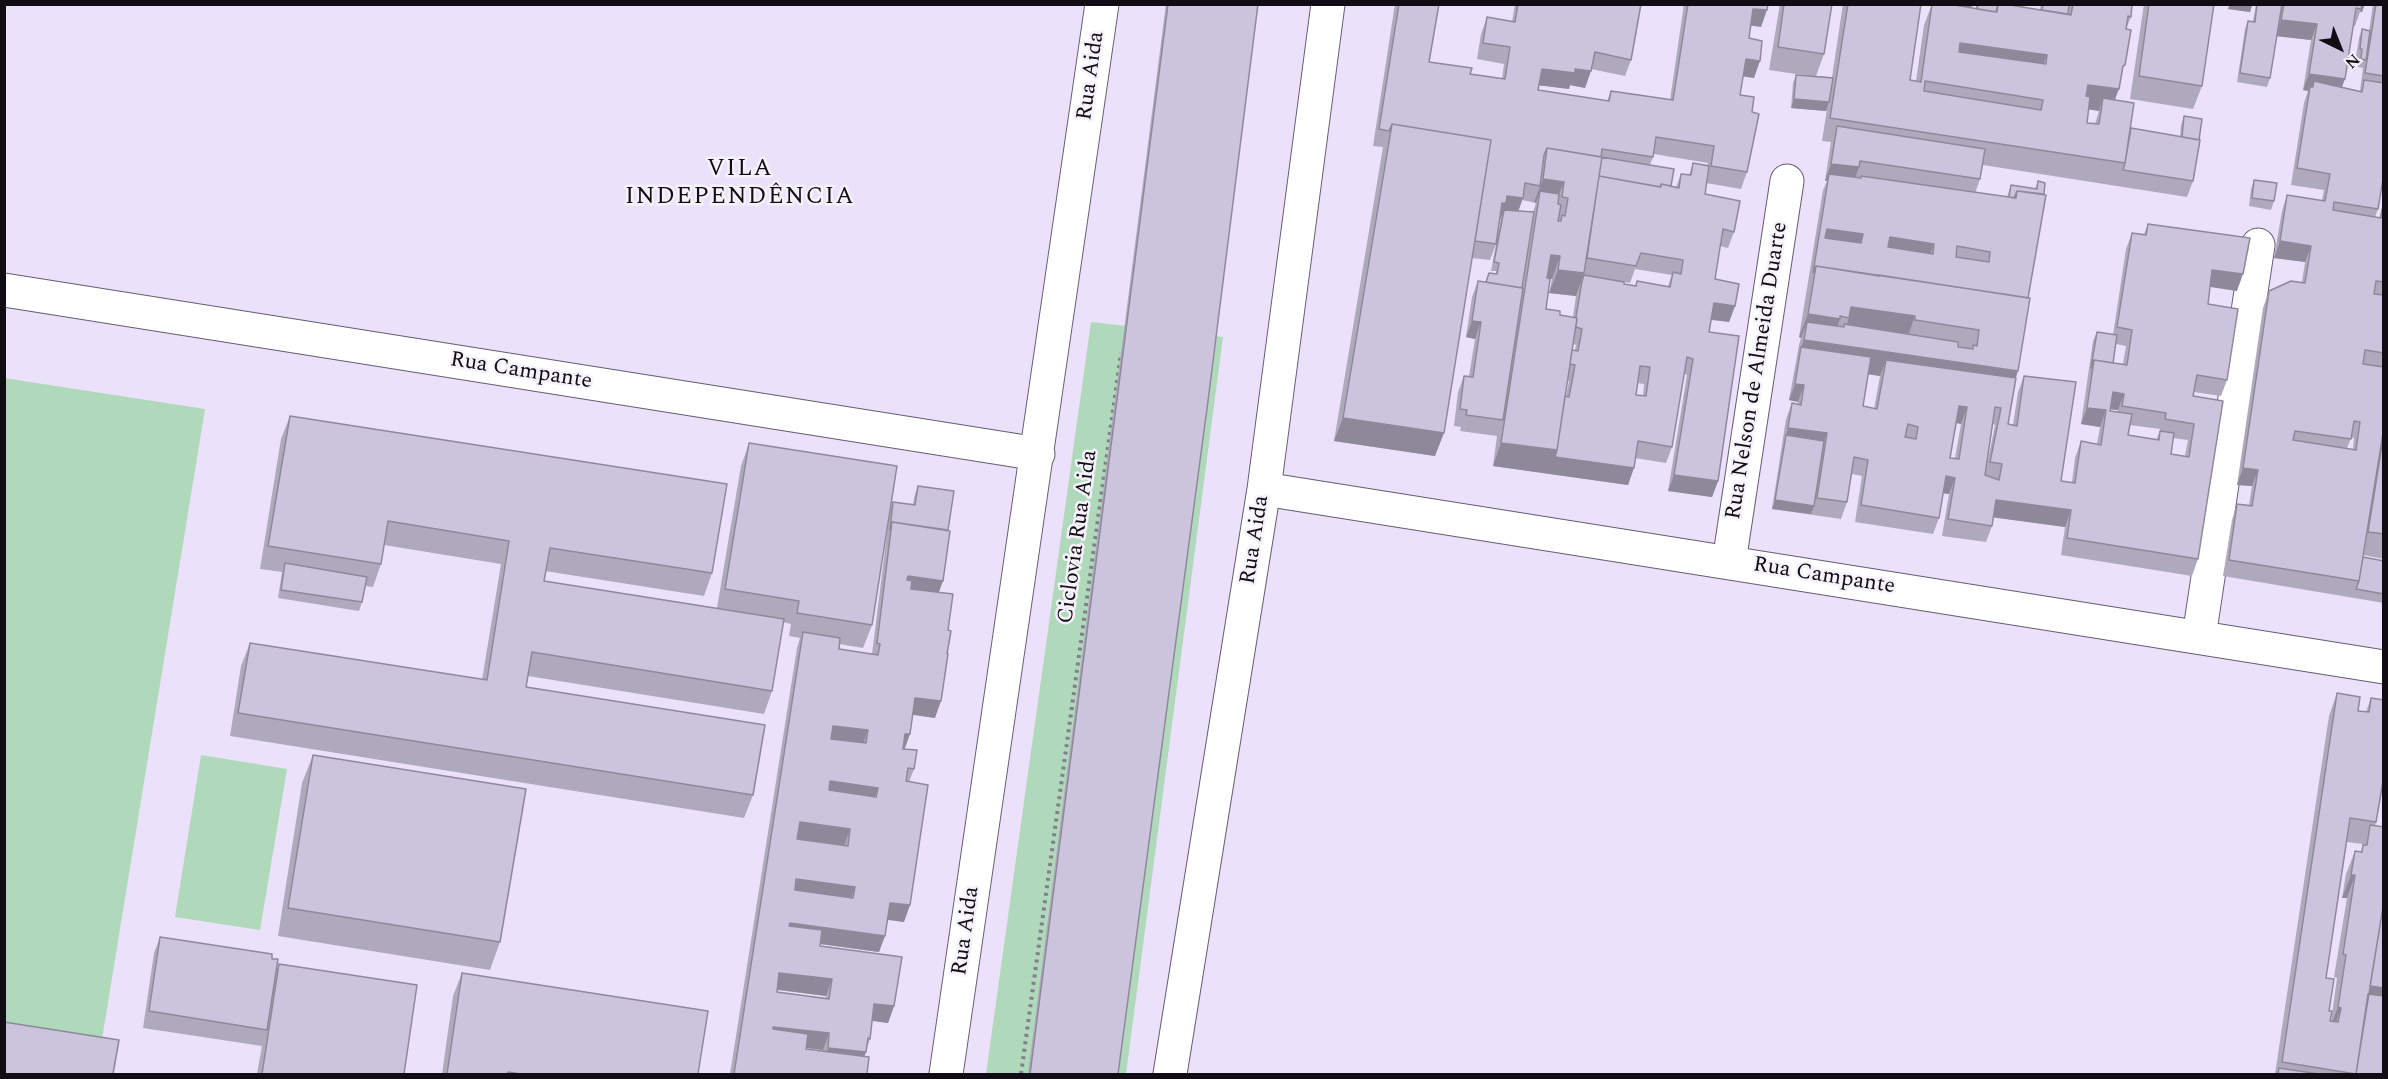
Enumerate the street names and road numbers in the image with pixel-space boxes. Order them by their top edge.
street label: Rua Aida [1073,30,1111,122]
street label: Rua Nelson de Almeida Duarte [1721,220,1795,522]
street label: Rua Campante [448,348,594,396]
street label: Ciclovia Rua Aida [1054,448,1104,626]
street label: Rua Aida [1236,494,1276,586]
street label: Rua Campante [1751,553,1897,601]
street label: Rua Aida [948,885,986,977]

